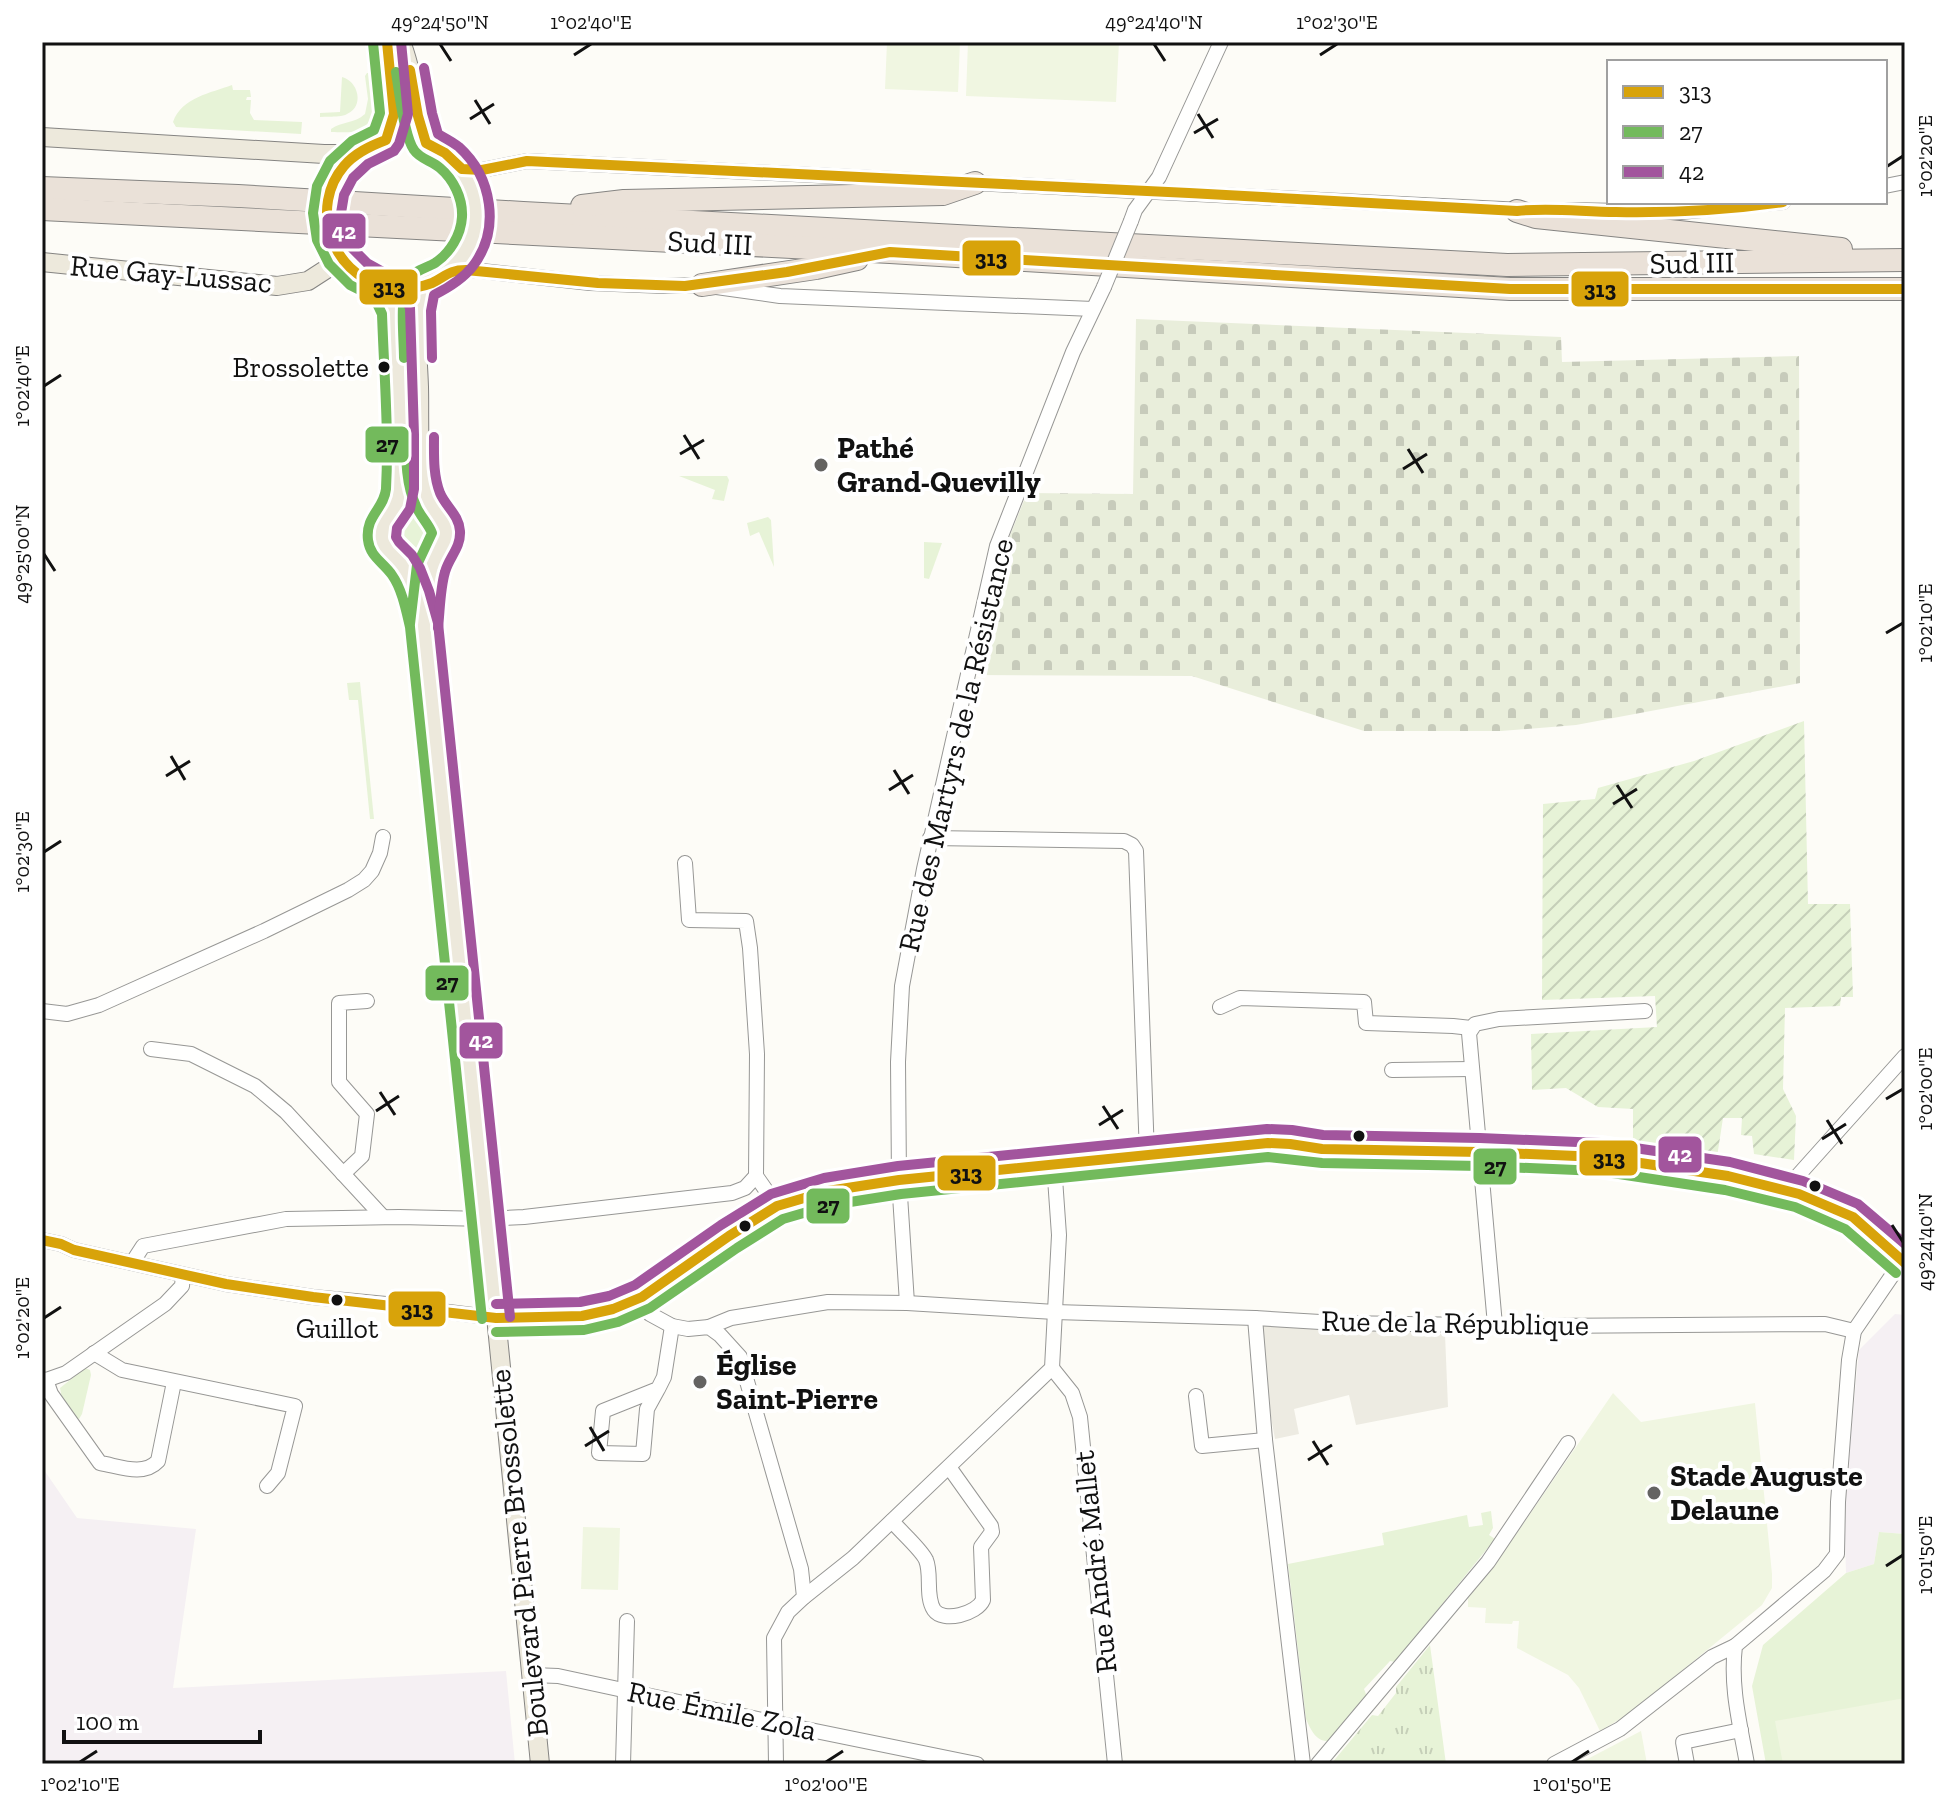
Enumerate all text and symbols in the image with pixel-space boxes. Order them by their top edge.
text: 49°24'50"N [391,10,489,34]
text: 1°02'40"E [550,10,632,34]
text: 49°24'40"N [1105,10,1203,34]
text: 1°02'30"E [1296,10,1378,34]
legend [1607,60,1887,204]
text: 313 [1679,77,1712,106]
text: 1°02'20"E [1913,115,1937,197]
text: 27 [1679,117,1703,146]
text: 42 [1679,157,1704,186]
line badge: 42 [321,212,367,250]
text: 42 [332,218,356,245]
street label: Sud III [667,223,753,263]
line badge: 313 [961,239,1022,277]
street label: Sud III [1649,244,1735,282]
text: 313 [975,245,1007,272]
street label: Rue Gay-Lussac [68,247,274,301]
line badge: 313 [358,268,419,306]
line badge: 313 [1570,270,1630,308]
text: 313 [373,274,405,301]
text: 313 [1584,276,1616,303]
text: 1°02'40"E [10,345,34,427]
place label: Brossolette [233,351,369,384]
marker: Brossolette [376,359,392,375]
line badge: 27 [364,425,410,464]
place label: Pathé Grand-Quevilly [837,430,1041,500]
text: 27 [376,431,398,458]
marker: Pathé Grand-Quevilly [812,456,830,474]
text: 49°25'00"N [10,504,34,603]
street label: Rue des Martyrs de la Résistance [891,535,1021,955]
text: 1°02'10"E [1913,583,1937,663]
text: 1°02'30"E [10,811,34,893]
line badge: 27 [424,964,470,1002]
text: 27 [436,969,458,996]
line badge: 42 [458,1021,504,1060]
text: 42 [469,1027,493,1054]
text: 1°02'00"E [1913,1047,1937,1131]
unlabelled marker [1351,1128,1367,1144]
line badge: 42 [1657,1135,1703,1174]
line badge: 313 [1578,1139,1639,1177]
text: 42 [1668,1141,1692,1168]
text: 313 [1593,1145,1625,1172]
line badge: 27 [1472,1147,1518,1186]
text: 27 [1484,1153,1506,1180]
line badge: 313 [936,1154,997,1192]
text: 313 [950,1160,982,1187]
unlabelled marker [1807,1178,1823,1194]
line badge: 27 [805,1187,851,1225]
text: 27 [817,1192,839,1219]
text: 49°24'40"N [1913,1193,1937,1291]
unlabelled marker [737,1218,753,1234]
text: 1°02'20"E [10,1277,34,1359]
line badge: 313 [387,1290,447,1328]
marker: Guillot [329,1292,345,1308]
text: 313 [401,1296,433,1323]
street label: Rue de la République [1321,1303,1589,1343]
place label: Guillot [296,1312,379,1345]
place label: Église Saint-Pierre [716,1347,878,1417]
street label: Boulevard Pierre Brossolette [482,1367,556,1739]
marker: Église Saint-Pierre [691,1373,709,1391]
street label: Rue André Mallet [1065,1449,1125,1675]
place label: Stade Auguste Delaune [1670,1458,1863,1528]
marker: Stade Auguste Delaune [1645,1484,1663,1502]
text: 1°01'50"E [1913,1516,1937,1594]
street label: Rue Émile Zola [624,1673,820,1749]
scale bar [64,1694,260,1744]
text: 100 m [76,1707,139,1736]
text: 1°02'10"E [40,1772,120,1796]
text: 1°02'00"E [784,1772,868,1796]
text: 1°01'50"E [1533,1772,1611,1796]

